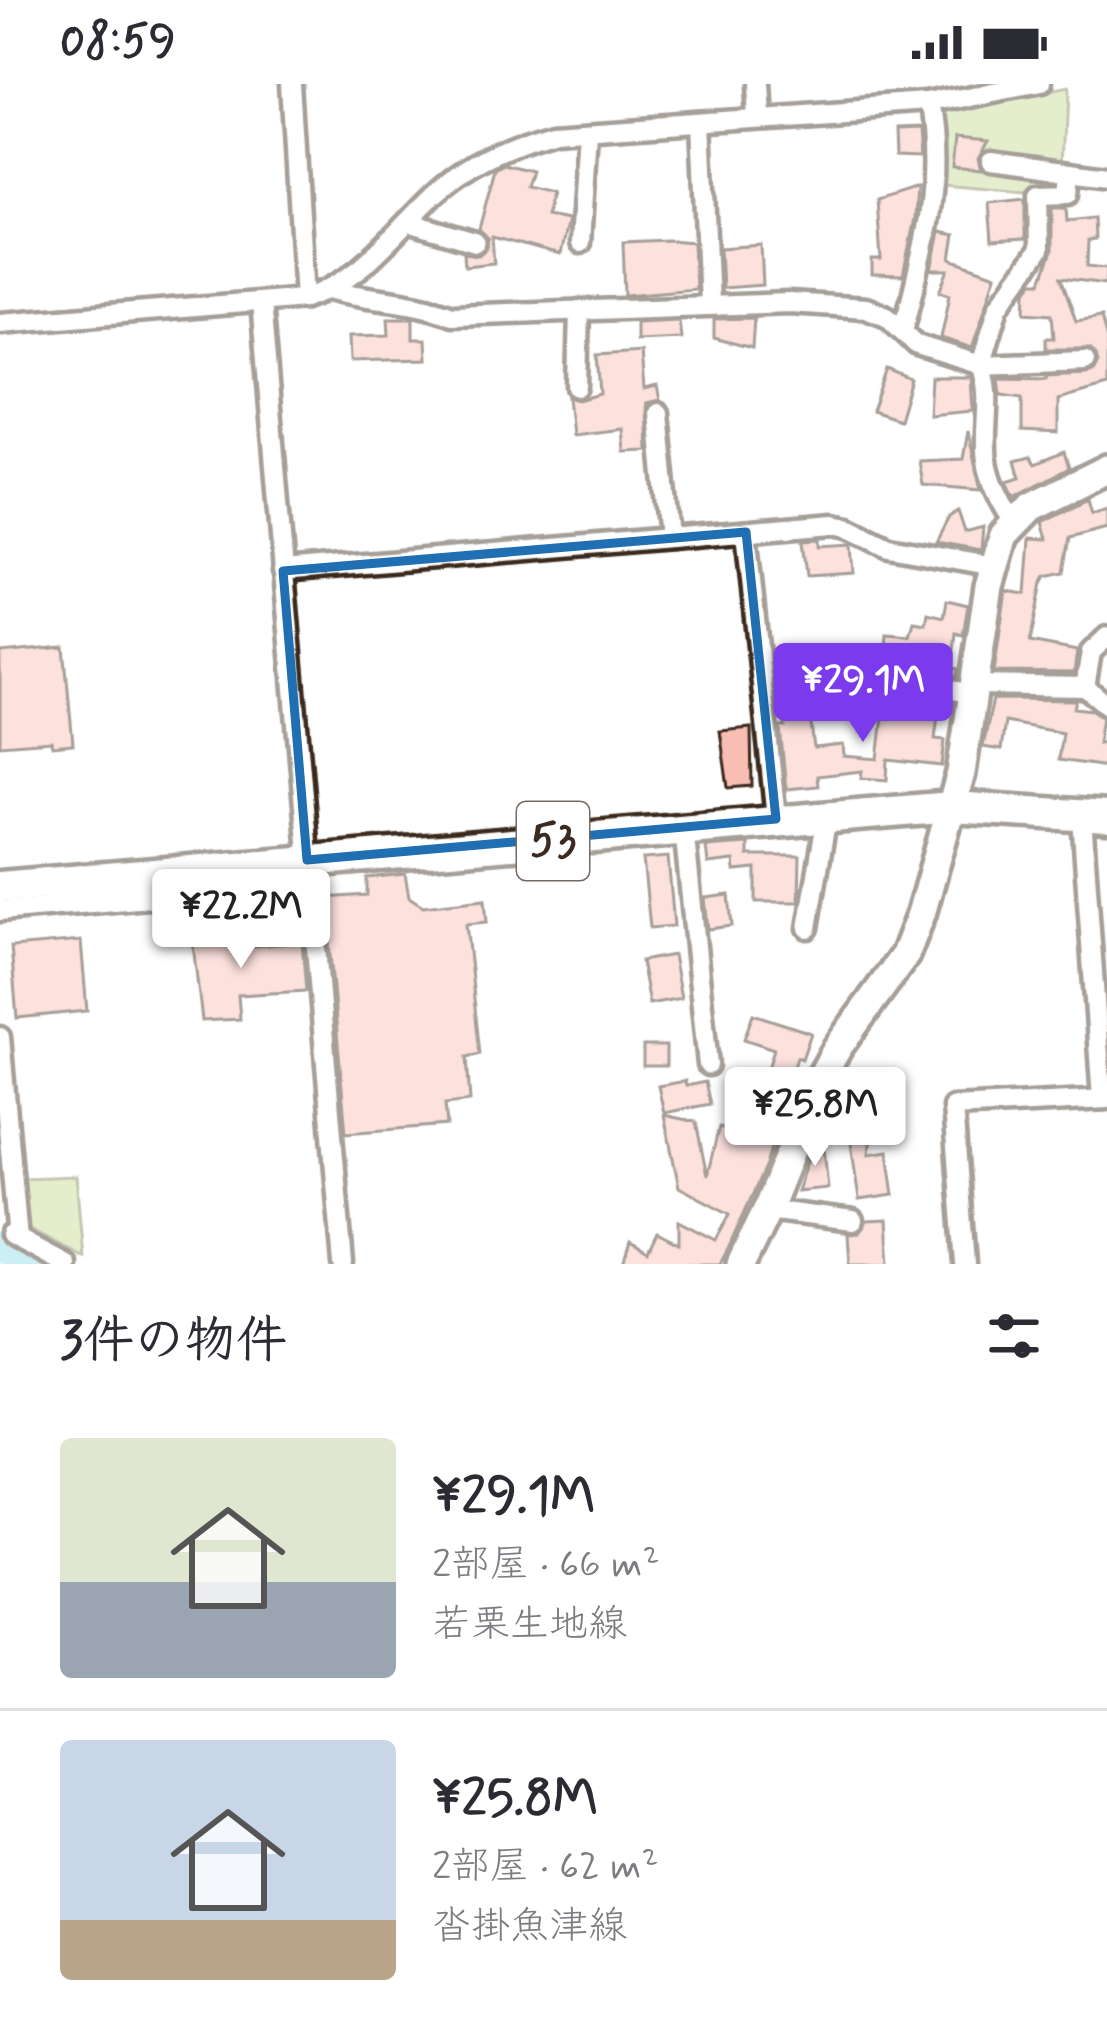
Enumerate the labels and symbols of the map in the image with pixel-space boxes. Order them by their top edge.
pin: ¥29.1M [765,643,961,745]
road number: 53 [517,802,589,880]
pin: ¥22.2M [143,869,339,971]
pin: ¥25.8M [717,1067,913,1169]

